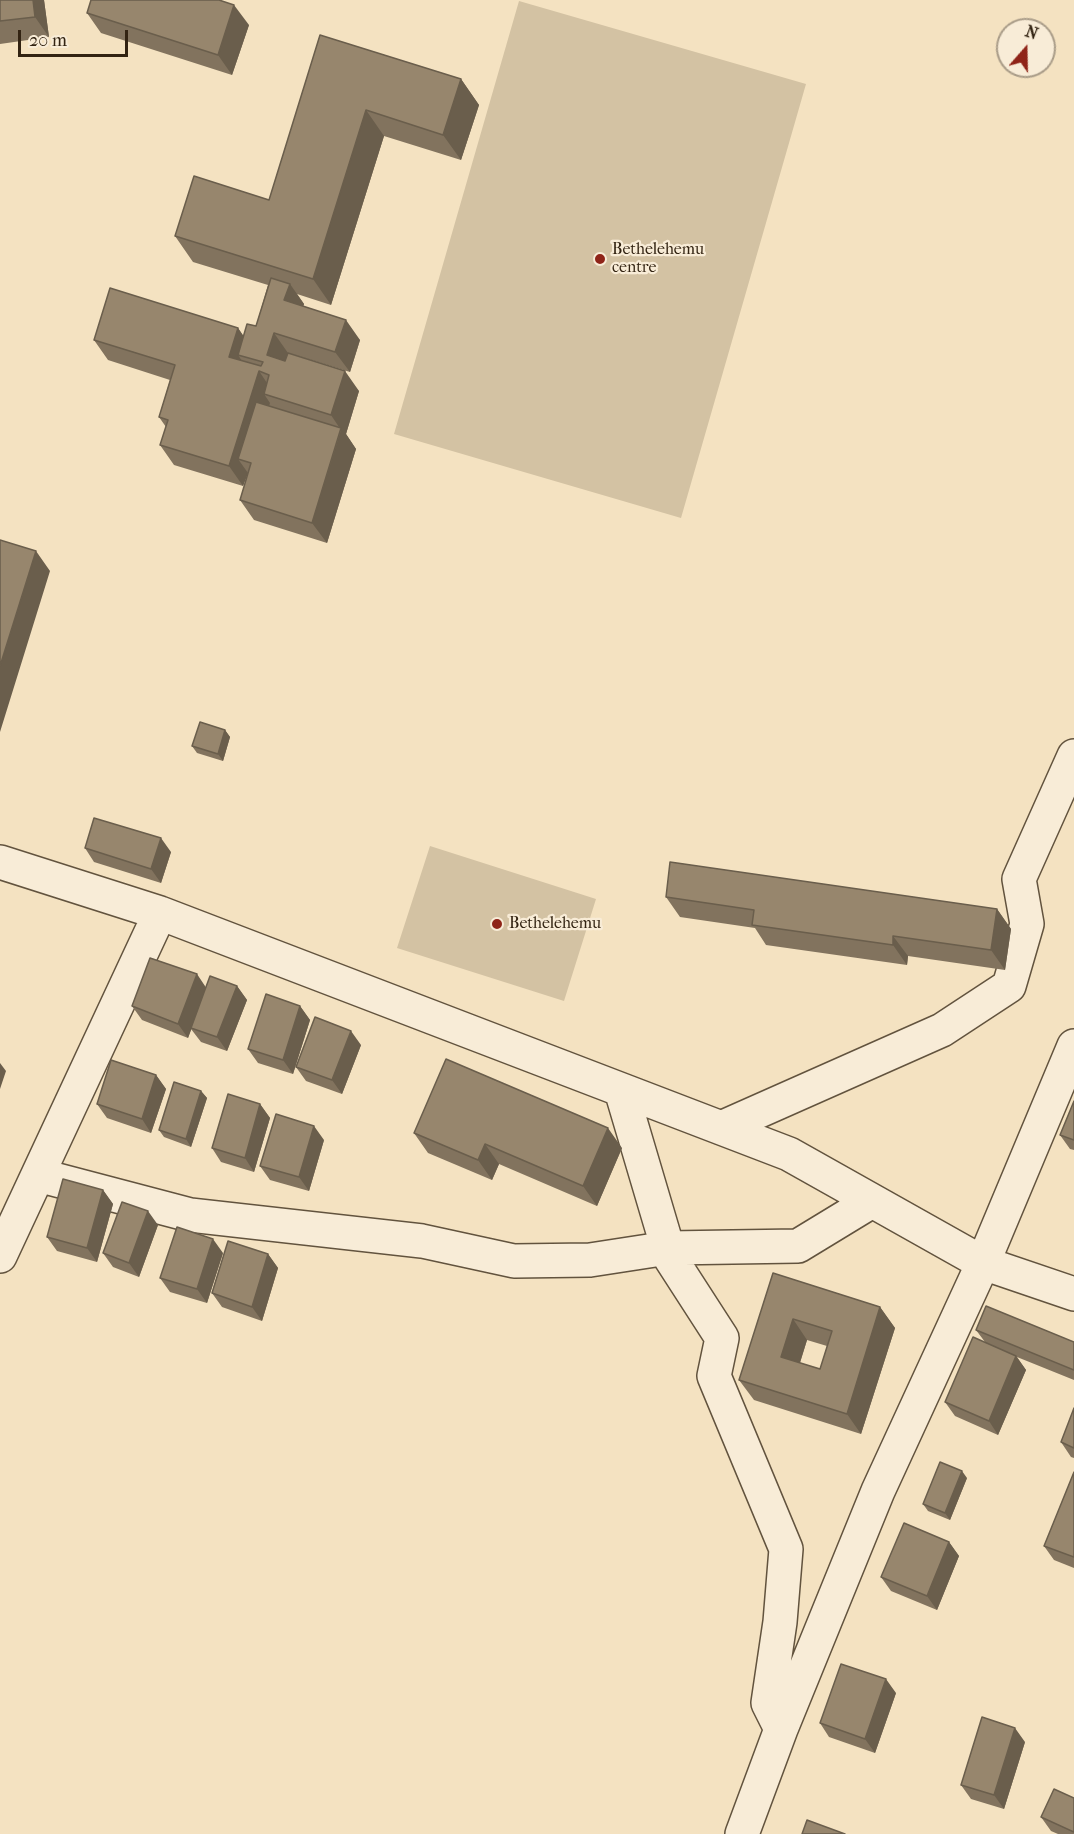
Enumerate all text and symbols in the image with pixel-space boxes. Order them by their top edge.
scale bar [21,18,130,56]
north arrow [996,18,1056,78]
text: N [1023,21,1041,43]
text: 20 m [29,30,67,51]
place label: Bethelehemu centre [612,240,704,278]
marker: Bethelehemu centre [593,252,607,266]
place label: Bethelehemu [509,914,601,934]
marker: Bethelehemu [490,917,504,931]

